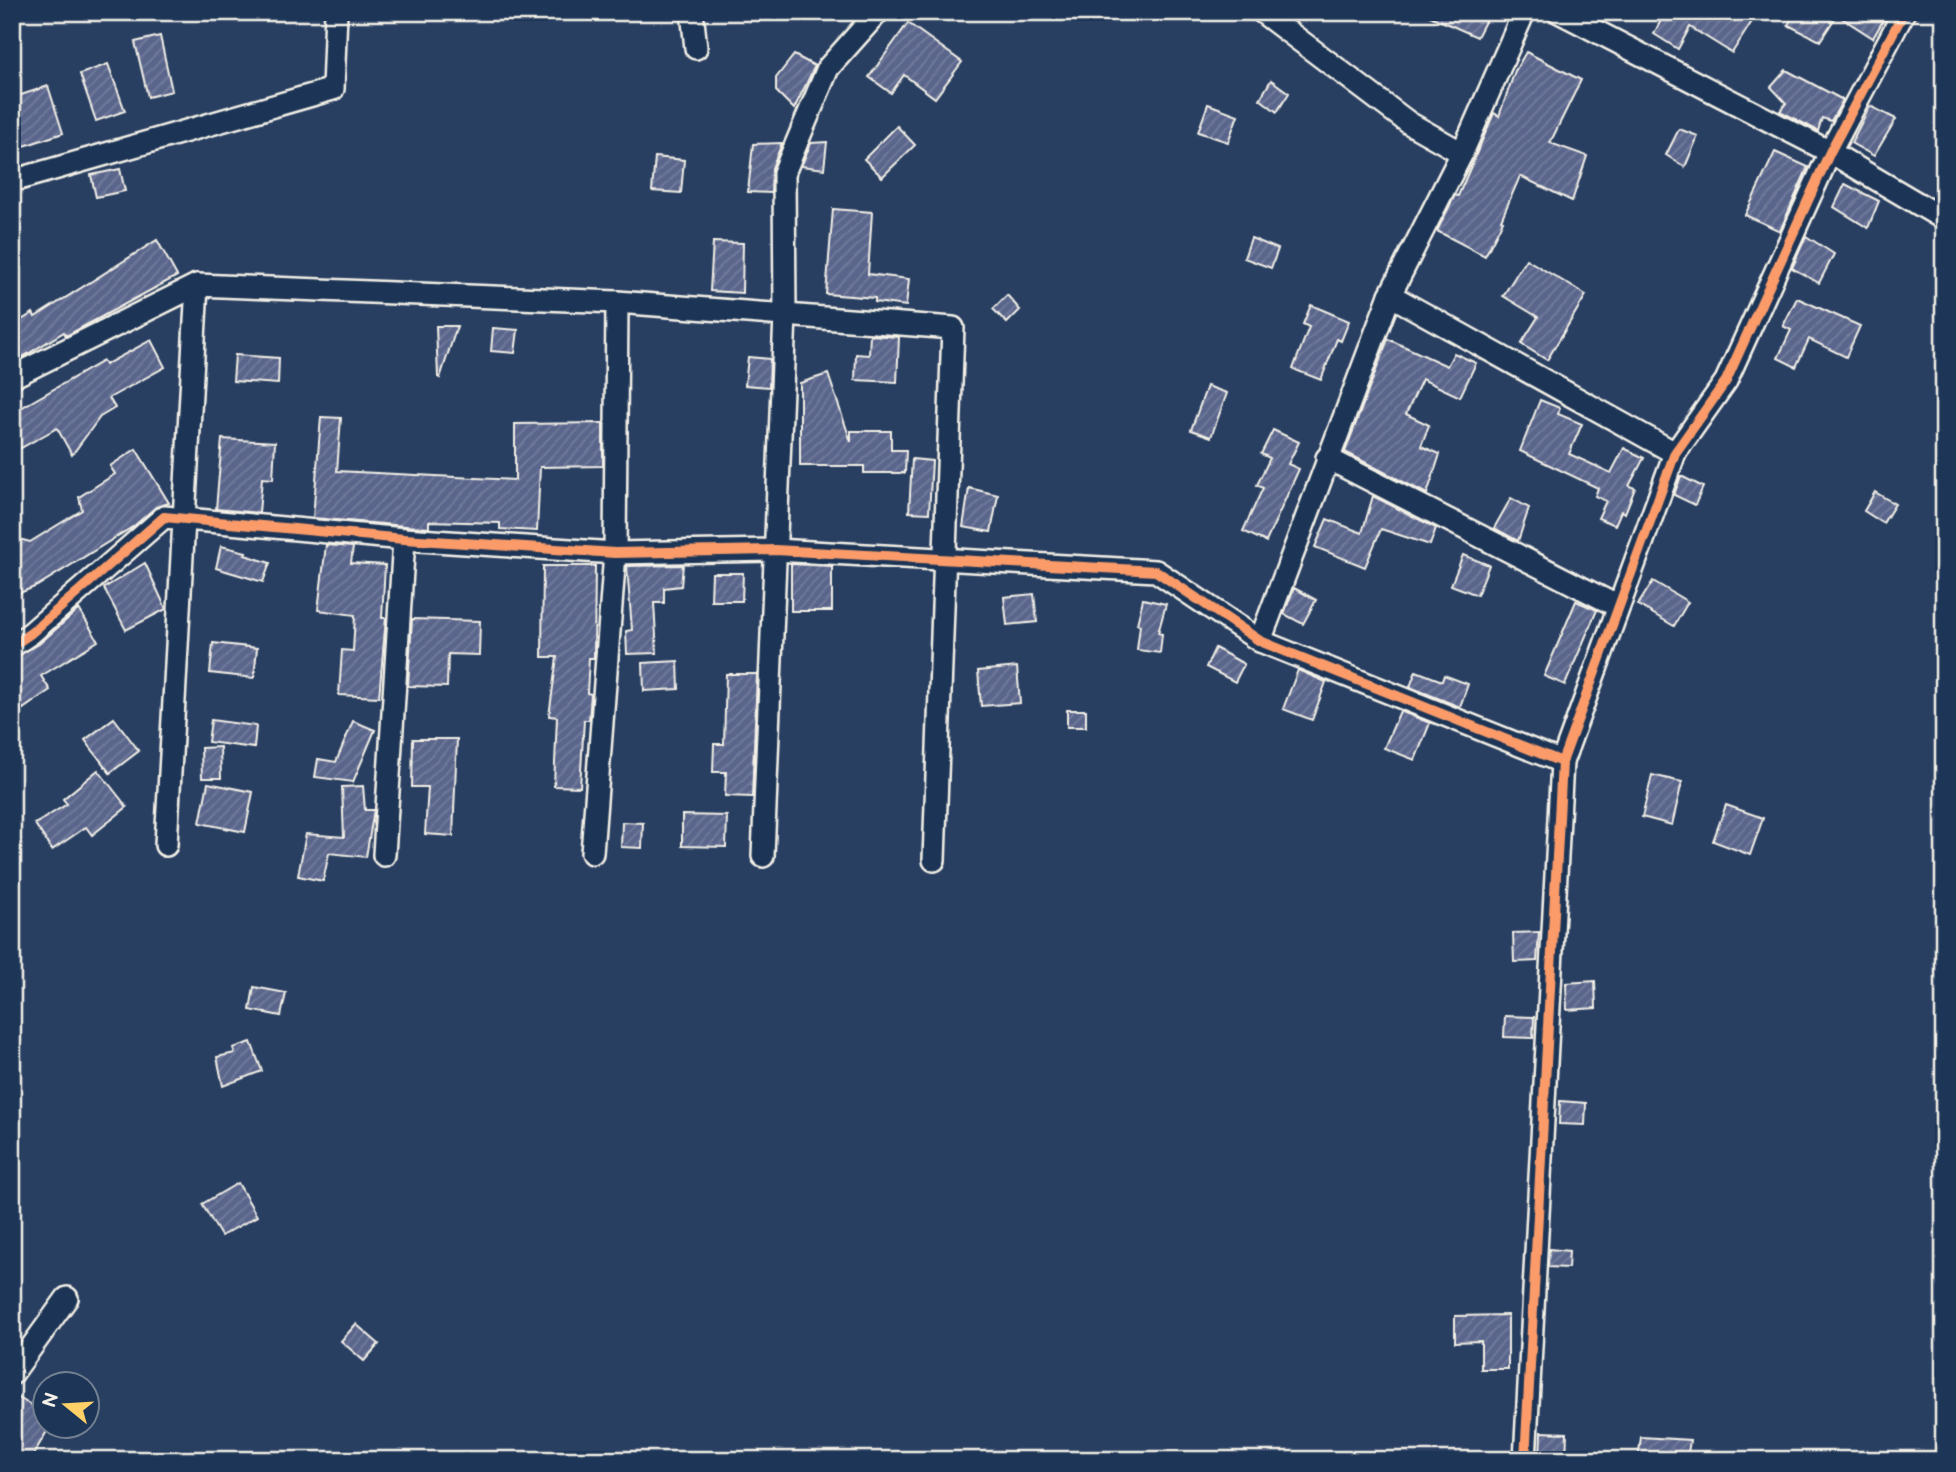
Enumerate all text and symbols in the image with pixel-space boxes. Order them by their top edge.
north arrow [32,1370,102,1440]
text: N [38,1390,64,1411]

